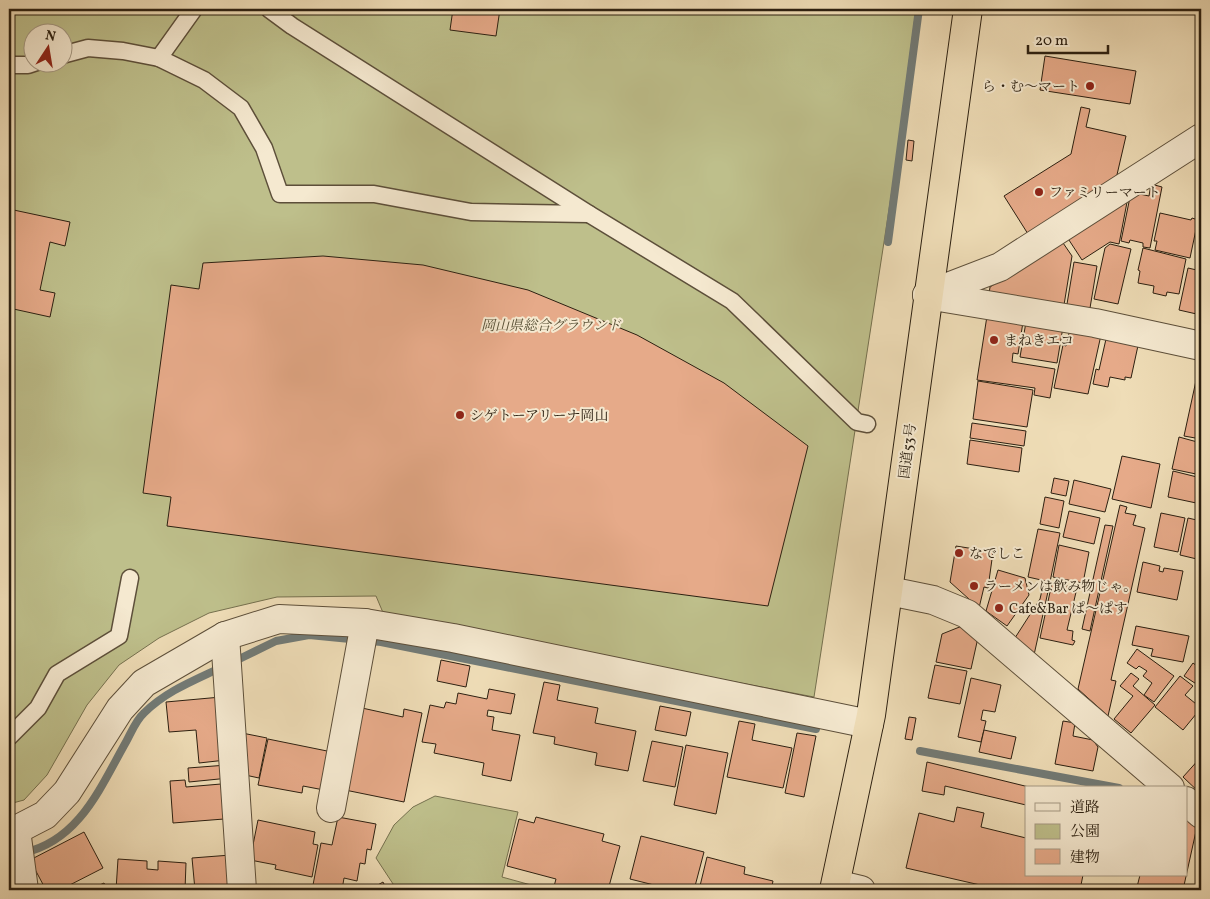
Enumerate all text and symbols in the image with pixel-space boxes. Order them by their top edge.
north arrow [22,22,72,72]
scale bar [1028,22,1108,54]
text: N [43,26,57,47]
text: 20 m [1035,31,1068,52]
place label: ら・む〜マート [982,78,1080,97]
marker: ら・む〜マート [1084,80,1096,92]
place label: ファミリーマート [1049,184,1161,203]
marker: ファミリーマート [1033,186,1045,198]
park label: 岡山県総合グラウンド [481,317,622,336]
place label: まねきエコ [1004,332,1074,351]
marker: まねきエコ [988,334,1000,346]
place label: シゲトーアリーナ岡山 [470,407,608,426]
marker: シゲトーアリーナ岡山 [454,409,466,421]
street label: 国道53号 [896,422,921,480]
place label: なでしこ [969,545,1025,564]
marker: なでしこ [953,547,965,559]
place label: ラーメンは飲み物じゃ｡ [984,578,1130,597]
marker: ラーメンは飲み物じゃ｡ [968,580,980,592]
place label: Cafe&Bar ぱ〜ぱす [1009,600,1127,619]
marker: Cafe&Bar ぱ〜ぱす [993,602,1005,614]
legend [1025,786,1188,876]
text: 道路 [1070,798,1100,819]
text: 公園 [1070,822,1100,843]
text: 建物 [1070,848,1100,869]

